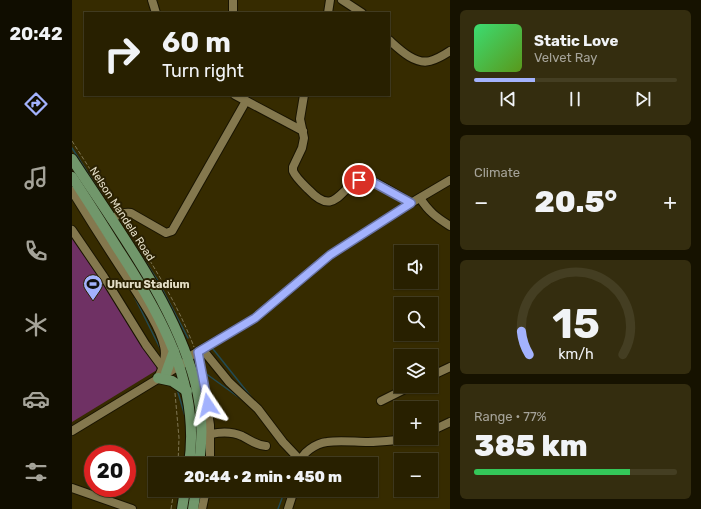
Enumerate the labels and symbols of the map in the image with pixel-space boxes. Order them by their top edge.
pin [342,163,376,197]
street label: Nelson Mandela Road [87,165,157,263]
sports icon: Uhuru Stadium [82,273,104,301]
place label: Uhuru Stadium [107,278,190,291]
position arrow [187,384,229,426]
speed limit sign: 20 [84,445,136,497]

